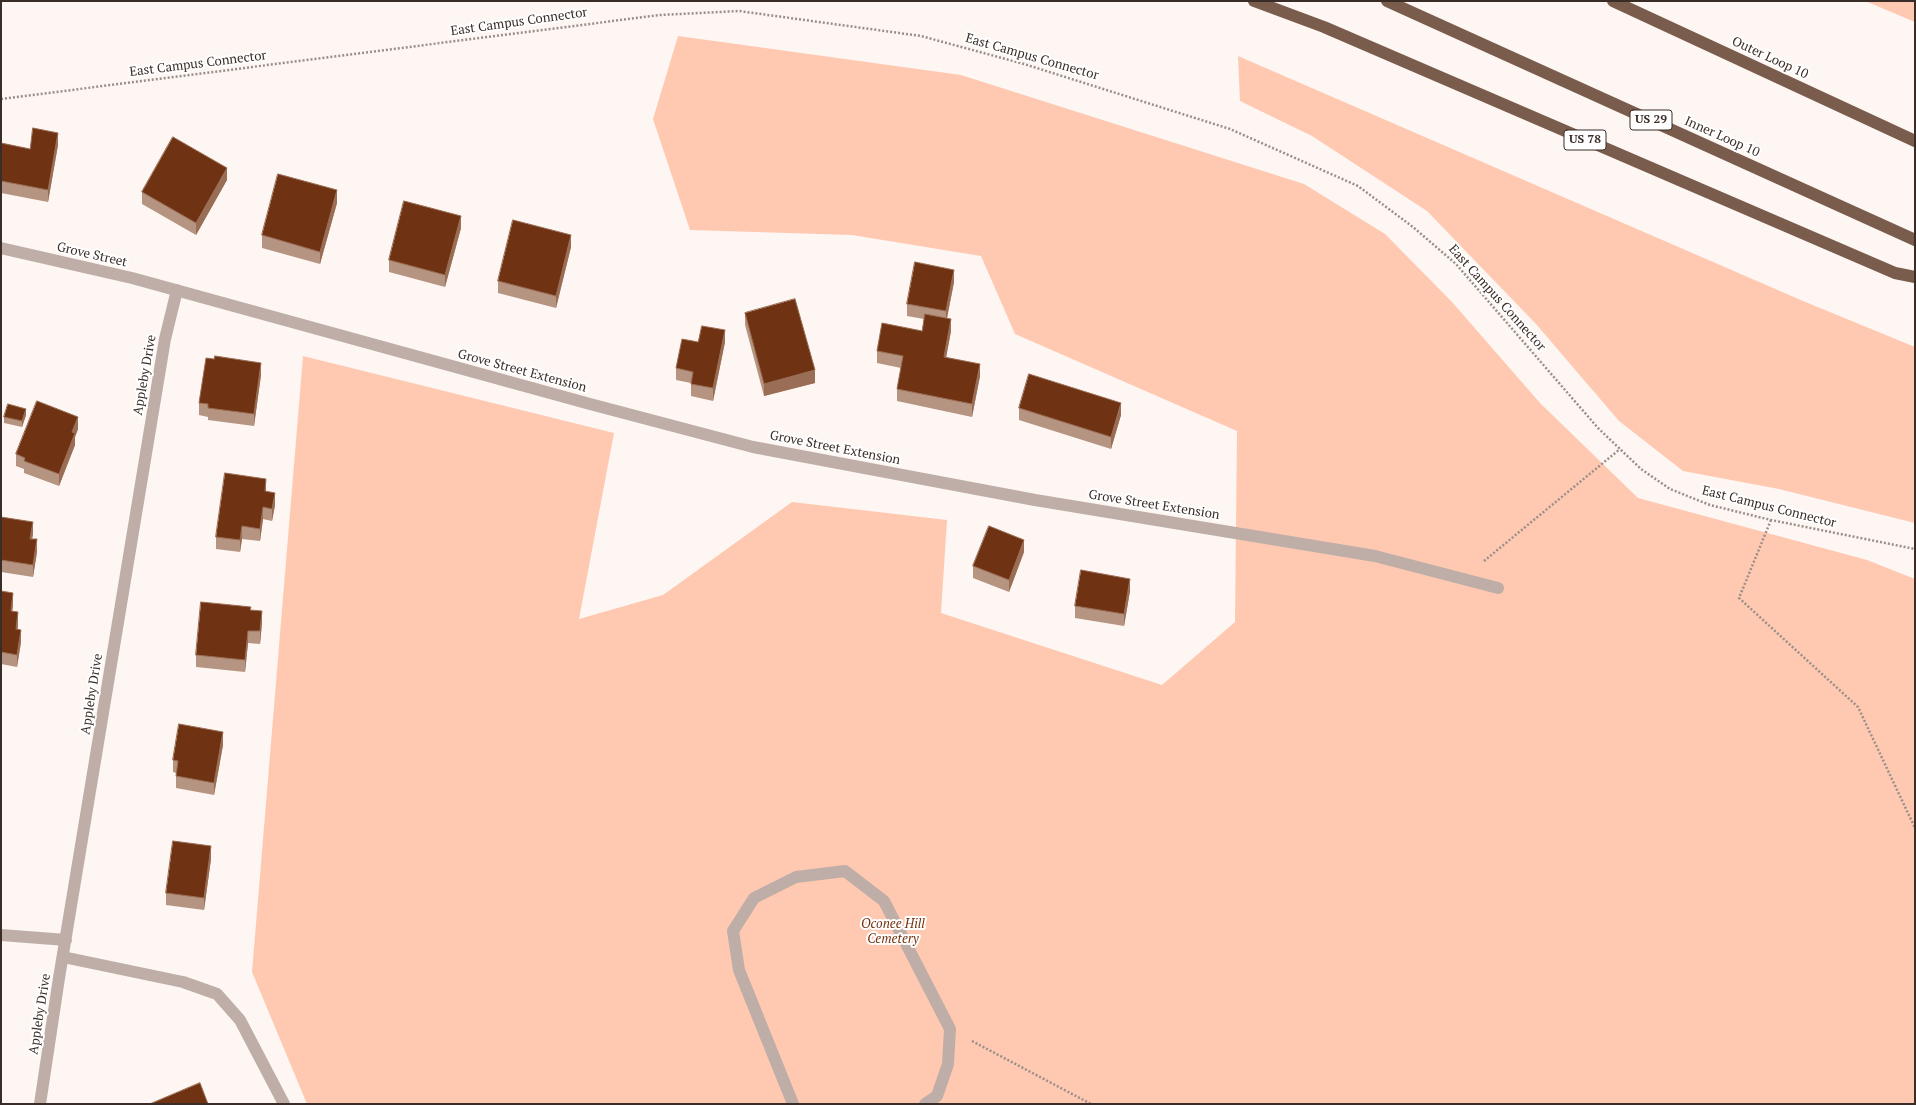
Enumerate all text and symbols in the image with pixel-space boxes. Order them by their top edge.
street label: East Campus Connector [450,5,588,39]
street label: East Campus Connector [964,31,1100,83]
street label: Outer Loop 10 [1729,34,1811,82]
street label: East Campus Connector [129,48,267,80]
road number: US 29 [1630,110,1672,130]
street label: Inner Loop 10 [1682,113,1762,161]
road number: US 78 [1564,130,1606,150]
street label: Grove Street [55,239,129,271]
street label: East Campus Connector [1445,242,1549,354]
street label: Appleby Drive [130,333,160,417]
street label: Grove Street Extension [456,346,588,396]
street label: Grove Street Extension [768,428,902,468]
street label: East Campus Connector [1700,483,1838,531]
street label: Grove Street Extension [1087,487,1221,523]
street label: Appleby Drive [78,652,106,736]
park label: Oconee Hill Cemetery [861,916,925,947]
street label: Appleby Drive [26,972,54,1056]

